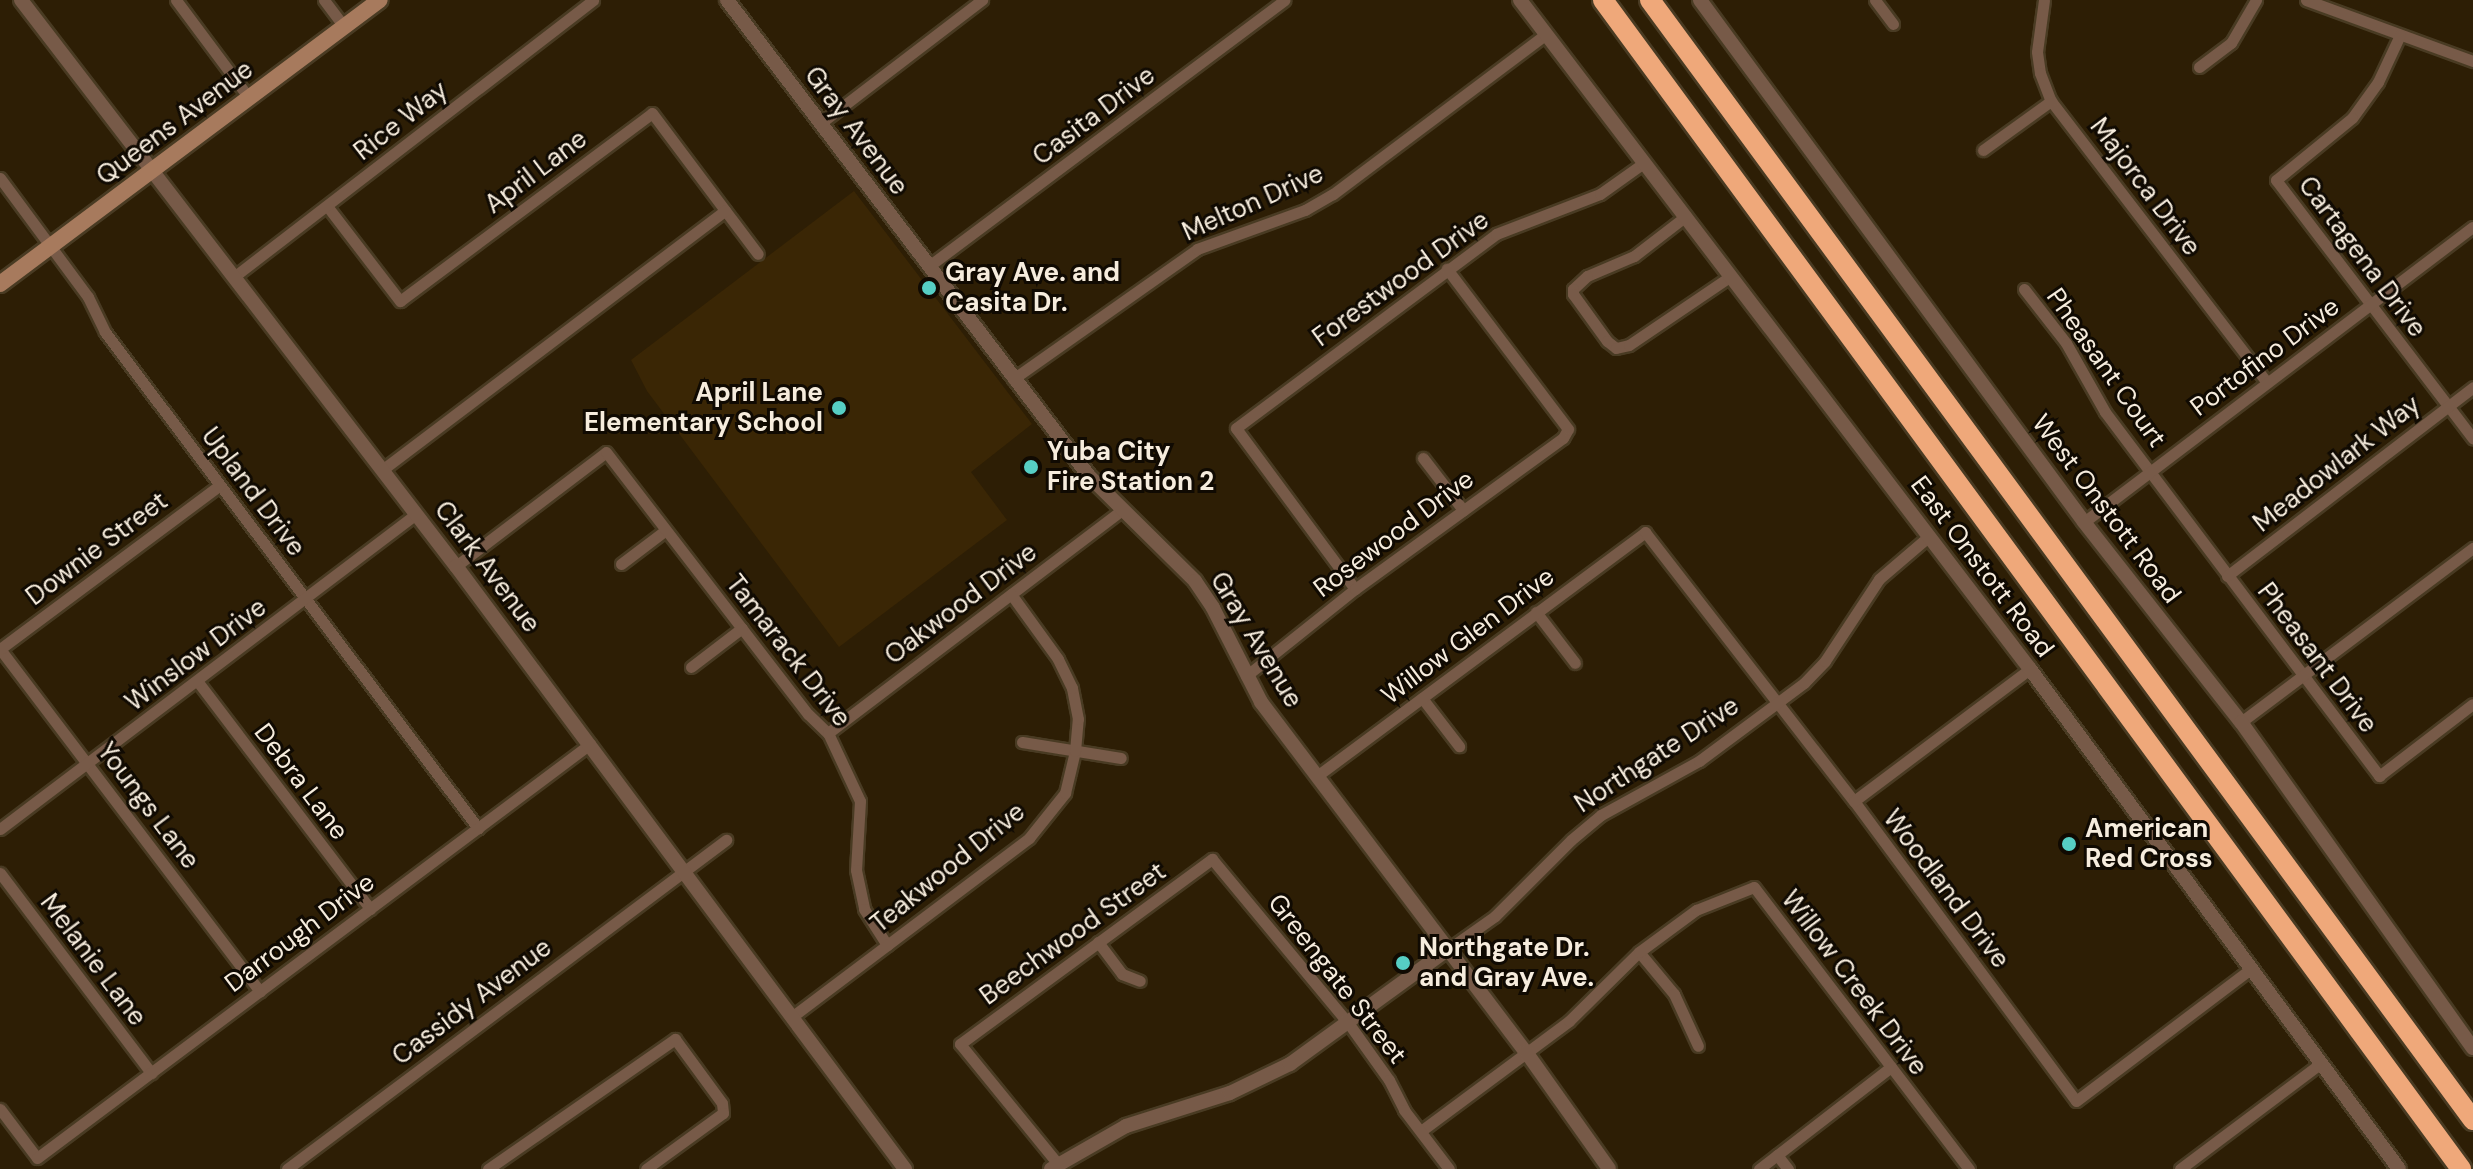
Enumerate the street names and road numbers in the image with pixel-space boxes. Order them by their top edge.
street label: Queens Avenue [91,54,259,192]
street label: Casita Drive [1027,60,1161,172]
street label: Gray Avenue [798,61,914,201]
street label: Rice Way [348,75,454,167]
street label: Majorca Drive [2083,112,2207,262]
street label: April Lane [479,124,593,220]
street label: Melton Drive [1178,158,1328,248]
street label: Cartagena Drive [2291,171,2433,343]
street label: Forestwood Drive [1307,205,1495,353]
street label: Pheasant Court [2040,282,2172,454]
street label: Portofino Drive [2185,291,2345,423]
street label: Meadowlark Way [2247,389,2427,539]
street label: West Onstott Road [2025,408,2187,610]
street label: Upland Drive [195,422,311,562]
street label: Rosewood Drive [1308,464,1480,604]
street label: East Onstott Road [1904,470,2060,664]
street label: Downie Street [20,486,174,612]
street label: Clark Avenue [427,495,547,639]
street label: Oakwood Drive [879,537,1043,671]
street label: Willow Glen Drive [1375,561,1561,711]
street label: Gray Avenue [1203,566,1309,714]
street label: Tamarack Drive [719,569,857,733]
street label: Pheasant Drive [2250,577,2384,739]
street label: Winslow Drive [119,592,273,718]
street label: Northgate Drive [1569,690,1745,820]
street label: Debra Lane [247,718,355,846]
street label: Youngs Lane [90,737,206,875]
street label: Teakwood Drive [865,796,1031,940]
street label: Woodland Drive [1876,803,2016,975]
street label: Beechwood Street [974,856,1172,1012]
street label: Darrough Drive [219,867,381,999]
street label: Willow Creek Drive [1774,884,1934,1082]
street label: Melanie Lane [33,888,153,1032]
street label: Greengate Street [1261,888,1413,1070]
street label: Cassidy Avenue [386,932,558,1072]

